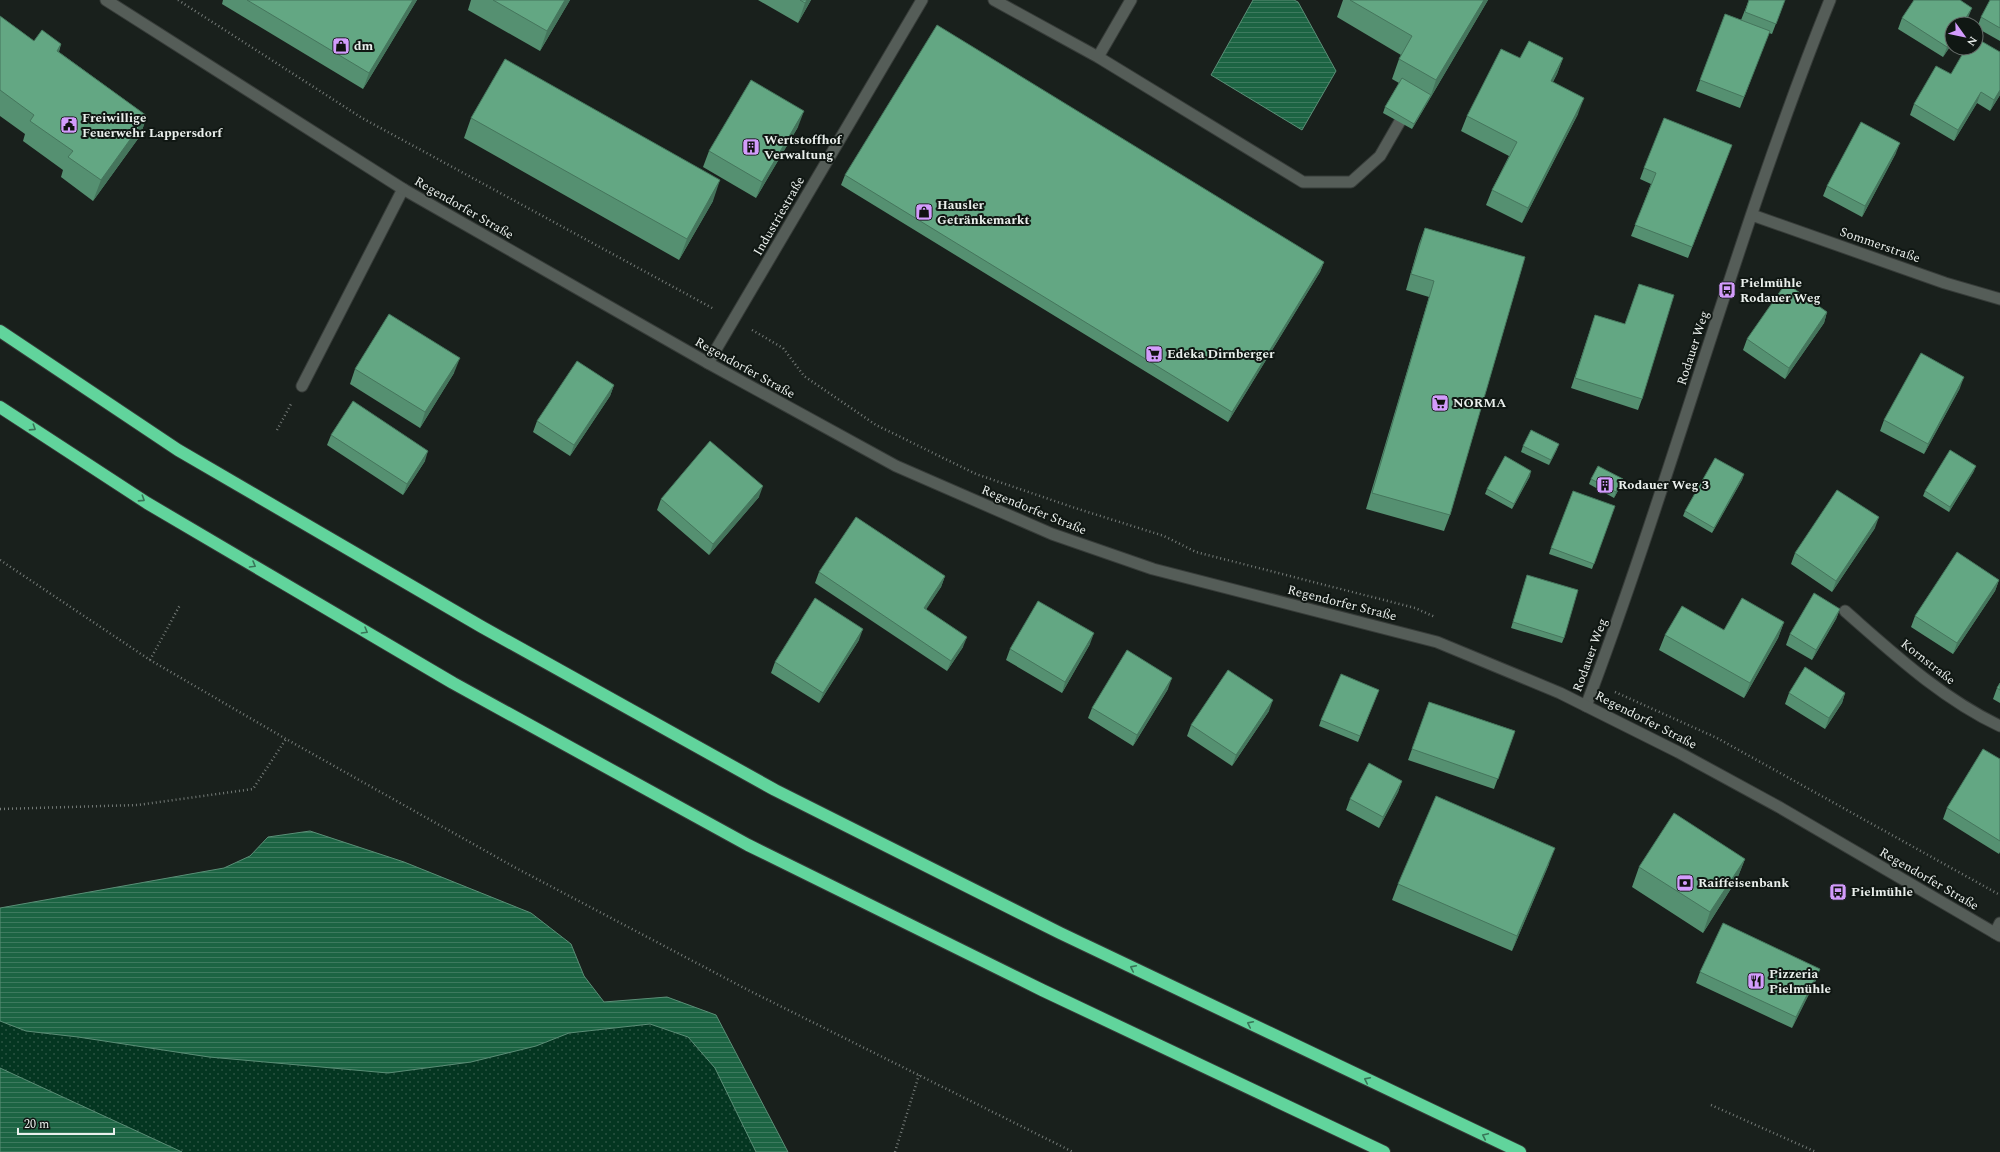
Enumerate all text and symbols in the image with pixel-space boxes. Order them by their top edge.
north arrow [1944,16,1984,56]
text: N [1962,33,1982,50]
shop icon: dm [331,36,351,56]
place label: dm [354,36,374,56]
place label: Freiwillige Feuerwehr Lappersdorf [82,108,223,143]
public building icon: Freiwillige Feuerwehr Lappersdorf [59,115,79,135]
place label: Wertstoffhof Verwaltung [764,130,842,165]
building icon: Wertstoffhof Verwaltung [741,137,761,157]
street label: Regendorfer Straße [411,171,517,245]
street label: Industriestraße [748,172,810,260]
place label: Hausler Getränkemarkt [937,195,1029,230]
shop icon: Hausler Getränkemarkt [914,202,934,222]
street label: Sommerstraße [1837,222,1923,268]
place label: Pielmühle Rodauer Weg [1740,273,1820,308]
bus stop icon: Pielmühle Rodauer Weg [1717,280,1737,300]
street label: Rodauer Weg [1672,308,1714,388]
street label: Regendorfer Straße [691,332,799,404]
supermarket icon: Edeka Dirnberger [1144,344,1164,364]
place label: Edeka Dirnberger [1167,344,1275,364]
supermarket icon: NORMA [1430,393,1450,413]
place label: NORMA [1453,393,1506,413]
one-way arrow [29,423,36,431]
building icon: Rodauer Weg 3 [1595,475,1615,495]
place label: Rodauer Weg 3 [1618,475,1709,495]
street label: Regendorfer Straße [978,480,1090,540]
one-way arrow [137,494,144,501]
one-way arrow [249,561,256,568]
street label: Regendorfer Straße [1285,580,1399,626]
street label: Rodauer Weg [1567,615,1613,695]
one-way arrow [361,627,369,634]
street label: Kornstraße [1896,634,1960,690]
street label: Regendorfer Straße [1592,686,1700,754]
street label: Regendorfer Straße [1876,842,1982,916]
bank icon: Raiffeisenbank [1675,873,1695,893]
place label: Raiffeisenbank [1698,873,1789,893]
bus stop icon: Pielmühle [1828,882,1848,902]
place label: Pielmühle [1851,882,1913,902]
place label: Pizzeria Pielmühle [1769,964,1831,999]
one-way arrow [1129,965,1137,973]
restaurant icon: Pizzeria Pielmühle [1746,971,1766,991]
one-way arrow [1247,1021,1254,1029]
one-way arrow [1364,1077,1372,1085]
scale bar [18,1110,114,1136]
text: 20 m [24,1115,49,1134]
one-way arrow [1481,1133,1489,1141]

